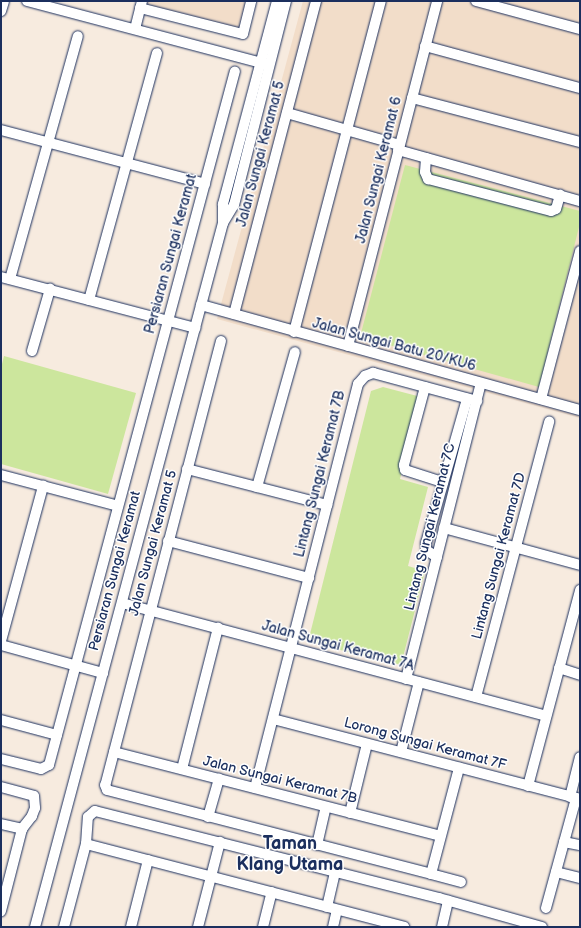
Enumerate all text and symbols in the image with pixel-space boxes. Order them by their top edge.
street label: Jalan Sungai Keramat 5 [233,79,289,229]
street label: Jalan Sungai Keramat 6 [353,95,405,245]
street label: Persiaran Sungai Keramat [142,172,200,336]
street label: Jalan Sungai Batu 20/KU6 [310,315,478,375]
street label: Lintang Sungai Keramat 7B [291,389,349,559]
street label: Lintang Sungai Keramat 7C [401,441,459,613]
street label: Jalan Sungai Keramat 5 [125,468,181,618]
street label: Lintang Sungai Keramat 7D [469,470,529,642]
street label: Persiaran Sungai Keramat [86,489,144,653]
street label: Jalan Sungai Keramat 7A [260,617,416,675]
street label: Lorong Sungai Keramat 7F [342,714,508,774]
street label: Jalan Sungai Keramat 7B [201,753,359,807]
district label: Taman Klang Utama [237,834,343,876]

